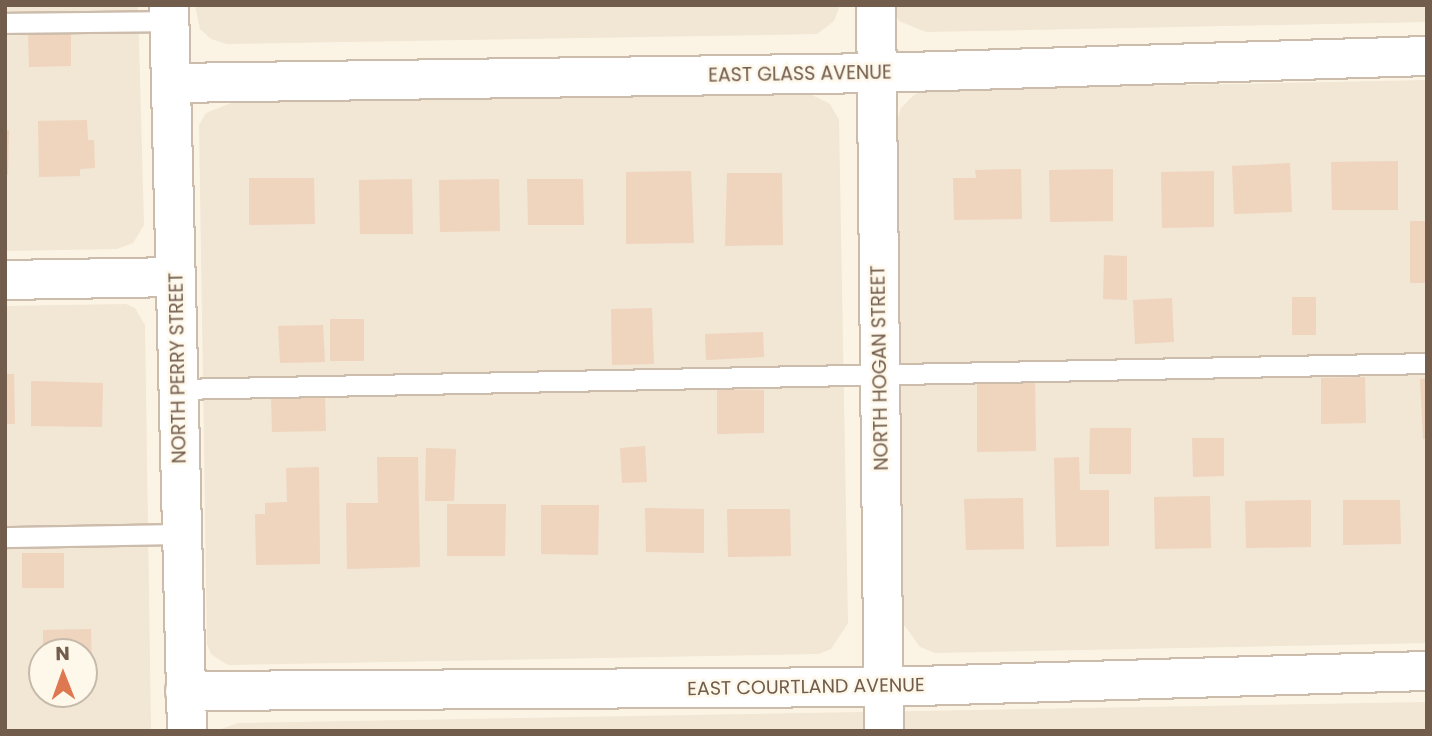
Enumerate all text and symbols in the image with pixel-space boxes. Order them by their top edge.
street label: EAST GLASS AVENUE [708,61,892,87]
street label: NORTH HOGAN STREET [867,265,893,471]
street label: NORTH PERRY STREET [165,272,191,464]
north arrow [28,638,98,708]
text: N [55,640,70,667]
street label: EAST COURTLAND AVENUE [687,674,925,700]

